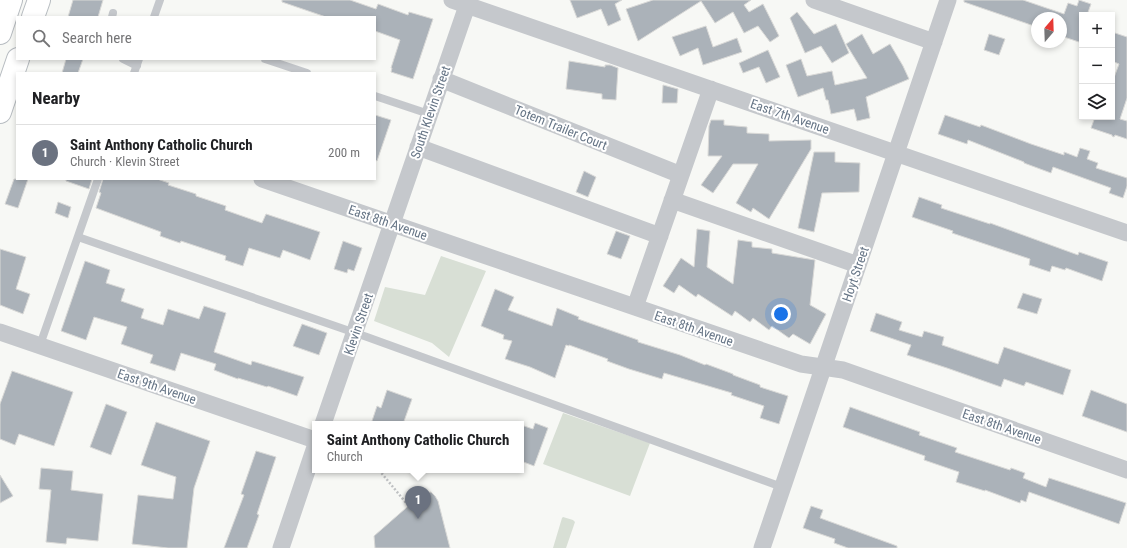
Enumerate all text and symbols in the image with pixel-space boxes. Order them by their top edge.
north arrow [1031,12,1067,48]
map controls [1079,12,1115,120]
button: + [1079,12,1115,48]
search box [16,16,376,60]
icon: search [30,27,52,49]
text: Search here [62,29,132,47]
button: − [1079,48,1115,84]
street label: South Klevin Street [408,64,453,160]
button: layers [1079,84,1115,120]
text: Nearby [32,88,80,108]
street label: East 7th Avenue [748,96,831,137]
street label: Totem Trailer Court [512,102,609,153]
text: Saint Anthony Catholic Church [70,136,253,154]
text: 1 [42,145,48,160]
text: 200 m [328,145,360,160]
text: Church · Klevin Street [70,154,180,169]
street label: East 8th Avenue [346,202,429,243]
street label: Hoyt Street [839,245,872,304]
street label: Klevin Street [341,291,376,357]
your location [771,304,791,324]
street label: East 8th Avenue [652,308,735,349]
street label: East 9th Avenue [115,366,198,407]
street label: East 8th Avenue [960,406,1043,447]
popup [312,421,524,473]
text: Saint Anthony Catholic Church [327,431,509,449]
text: Church [327,449,363,464]
pin: 1 [405,486,431,519]

